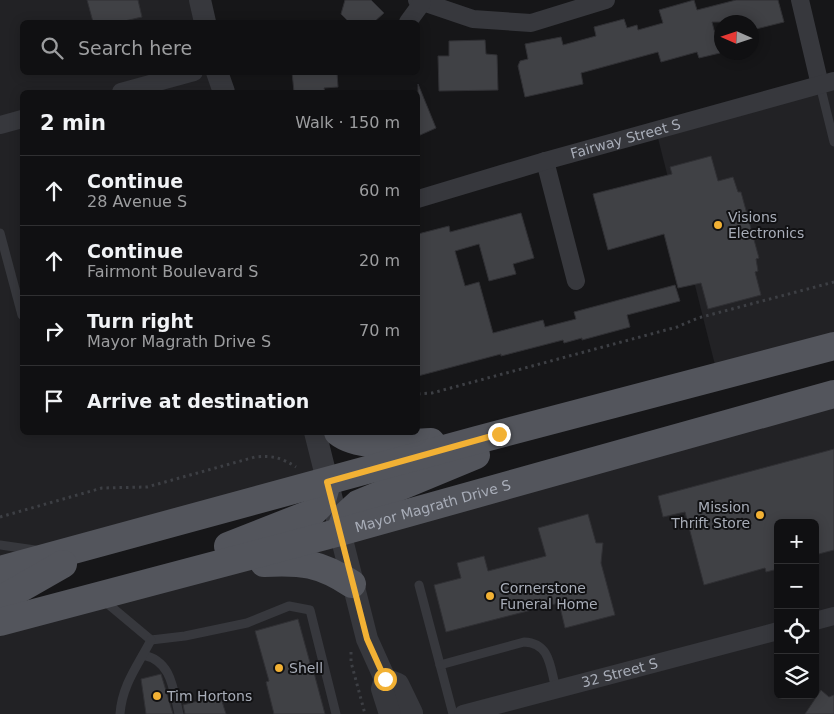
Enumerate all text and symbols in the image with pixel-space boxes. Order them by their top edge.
north arrow [714,15,759,60]
search box [20,20,420,75]
icon: search [38,34,66,62]
text: Search here [78,37,192,59]
text: 2 min [40,111,106,135]
text: Walk · 150 m [295,113,400,132]
street label: Fairway Street S [568,116,682,162]
text: Continue [87,170,183,192]
icon: ahead [40,177,68,205]
text: 60 m [359,181,400,200]
text: 28 Avenue S [87,192,187,211]
place label: Visions Electronics [728,209,804,241]
marker: Visions Electronics [712,219,724,231]
text: Continue [87,240,183,262]
icon: ahead [40,247,68,275]
text: 20 m [359,251,400,270]
text: Fairmont Boulevard S [87,262,258,281]
text: Turn right [87,310,193,332]
icon: right [40,317,68,345]
text: 70 m [359,321,400,340]
text: Mayor Magrath Drive S [87,332,271,351]
icon: arrive [40,387,68,415]
text: Arrive at destination [87,390,309,412]
route end [488,423,511,446]
street label: Mayor Magrath Drive S [353,477,513,535]
place label: Mission Thrift Store [670,499,750,531]
marker: Mission Thrift Store [754,509,766,521]
map controls [774,519,819,699]
button: + [774,519,819,564]
button: − [774,564,819,609]
place label: Cornerstone Funeral Home [500,580,598,612]
marker: Cornerstone Funeral Home [484,590,496,602]
button: locate [774,609,819,654]
button: layers [774,654,819,699]
street label: 32 Street S [580,655,660,690]
place label: Shell [289,660,323,676]
marker: Shell [273,662,285,674]
route start [374,668,397,691]
place label: Tim Hortons [166,688,252,704]
marker: Tim Hortons [151,690,163,702]

